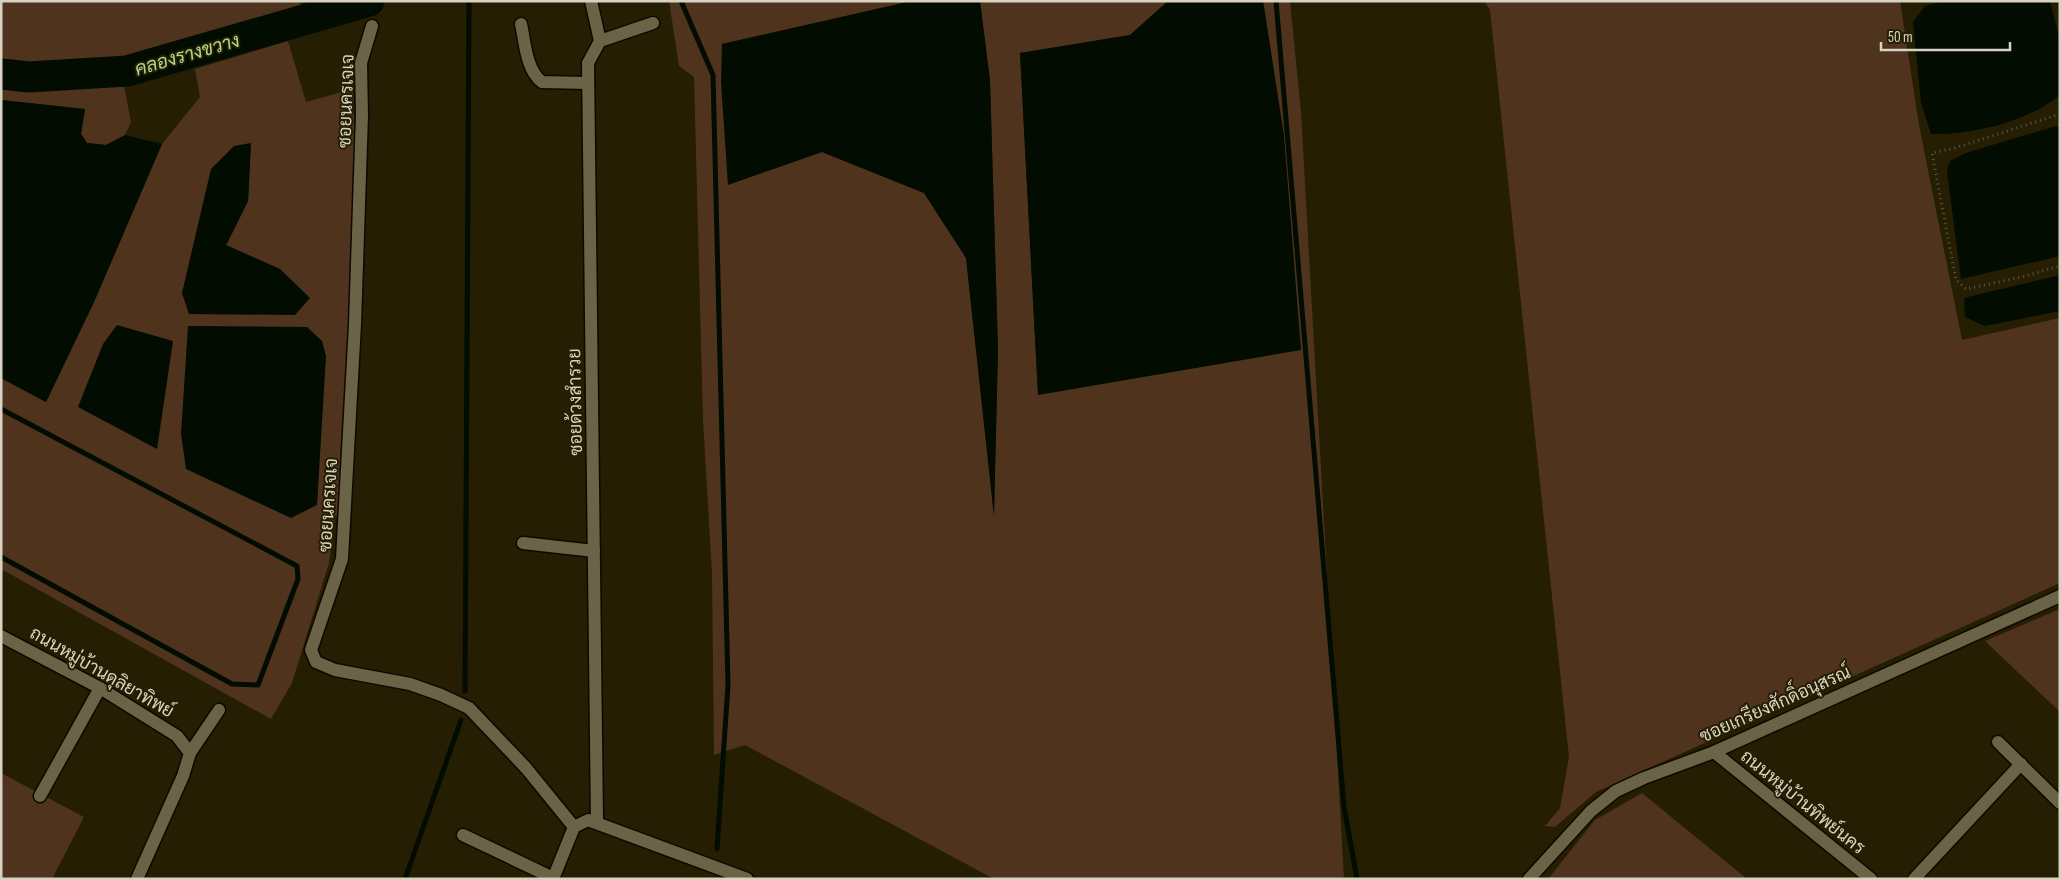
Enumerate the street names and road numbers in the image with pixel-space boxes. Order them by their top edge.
street label: ซอยนครเจเจ [334,54,359,148]
street label: ซอยด้วงสำรวย [562,348,587,456]
street label: ซอยนครเจเจ [315,457,342,553]
street label: ถนนหมู่บ้านดุลิยาทิพย์ [25,620,179,724]
street label: ซอยเกรียงศักดิ์อนุสรณ์ [1694,656,1854,748]
street label: ถนนหมู่บ้านทิพย์นคร [1735,743,1871,861]

